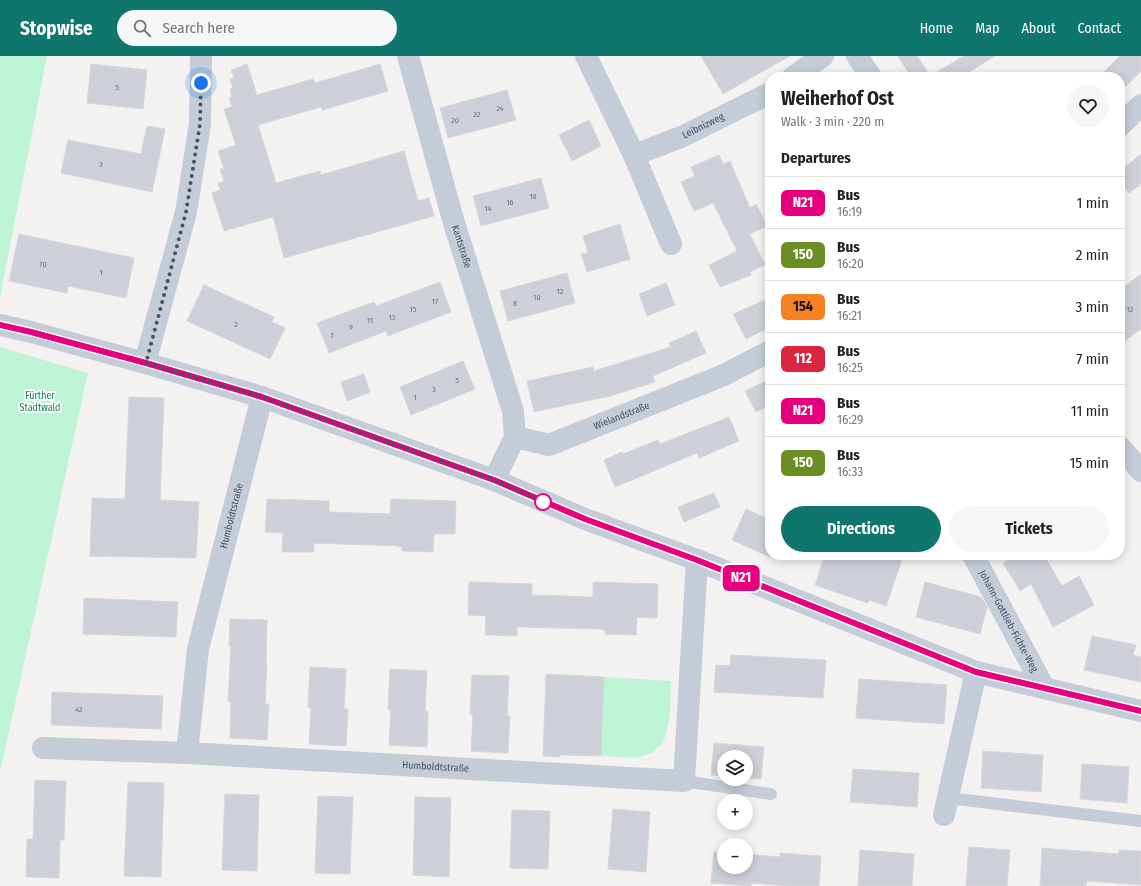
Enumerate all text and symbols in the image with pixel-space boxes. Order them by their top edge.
search box [117,10,397,46]
text: Stopwise [20,17,93,40]
icon: search [131,17,153,39]
text: Search here [163,19,235,37]
text: Home [920,20,953,37]
text: Map [975,20,999,37]
text: About [1021,20,1056,37]
text: Contact [1078,20,1121,37]
your location [191,73,211,93]
house number: 5 [115,83,119,92]
button: heart [1067,85,1109,127]
text: Weiherhof Ost [781,87,894,110]
house number: 24 [496,104,504,113]
house number: 22 [473,110,481,119]
street label: Leibnizweg [680,111,726,141]
text: Walk · 3 min · 220 m [781,114,884,129]
house number: 20 [451,116,459,125]
text: Departures [781,149,851,167]
house number: 3 [99,160,103,169]
text: Bus [837,186,860,204]
house number: 18 [529,192,537,201]
text: N21 [793,194,813,211]
text: 1 min [1076,194,1109,212]
house number: 16 [506,198,514,207]
house number: 14 [485,204,492,213]
text: 16:19 [837,204,862,219]
street label: Kantstraße [449,224,474,270]
text: Bus [837,238,860,256]
text: 150 [793,246,813,263]
text: 2 min [1076,246,1109,264]
text: 16:20 [837,256,864,271]
house number: 70 [39,260,47,269]
house number: 1 [99,268,103,277]
house number: 12 [557,287,564,296]
text: Bus [837,290,860,308]
house number: 10 [533,293,541,302]
house number: 17 [432,297,439,306]
text: 154 [793,298,813,315]
text: 3 min [1075,298,1109,316]
house number: 8 [513,299,517,308]
house number: 15 [410,305,417,314]
house number: 12 [1127,305,1134,314]
text: 16:21 [837,308,862,323]
house number: 13 [389,313,396,322]
house number: 11 [367,316,373,325]
house number: 2 [234,320,238,329]
house number: 9 [349,323,353,332]
house number: 7 [330,331,334,340]
text: Bus [837,342,860,360]
text: 112 [794,350,812,367]
text: 7 min [1076,350,1109,368]
text: 16:25 [837,360,863,375]
house number: 5 [455,376,459,385]
house number: 3 [432,385,436,394]
park label: Fürther Stadtwald [20,390,60,414]
house number: 1 [413,393,417,402]
text: Bus [837,394,860,412]
street label: Wielandstraße [592,399,651,433]
text: N21 [793,402,813,419]
text: 11 min [1071,402,1109,420]
text: 16:29 [837,412,863,427]
text: Bus [837,446,860,464]
text: 150 [793,454,813,471]
text: 15 min [1070,454,1109,472]
text: 16:33 [837,464,863,479]
street label: Humboldtstraße [218,482,246,550]
unlabelled marker [534,493,552,511]
button: Directions [781,506,941,552]
button: Tickets [949,506,1109,552]
line badge: N21 [718,565,764,591]
street label: Johann-Gottlieb-Fichte-Weg [976,568,1041,675]
text: N21 [731,569,751,586]
house number: 42 [75,705,83,714]
map controls [717,750,753,874]
button: layers [717,750,753,786]
street label: Humboldtstraße [402,759,469,775]
button: + [717,794,753,830]
button: − [717,838,753,874]

